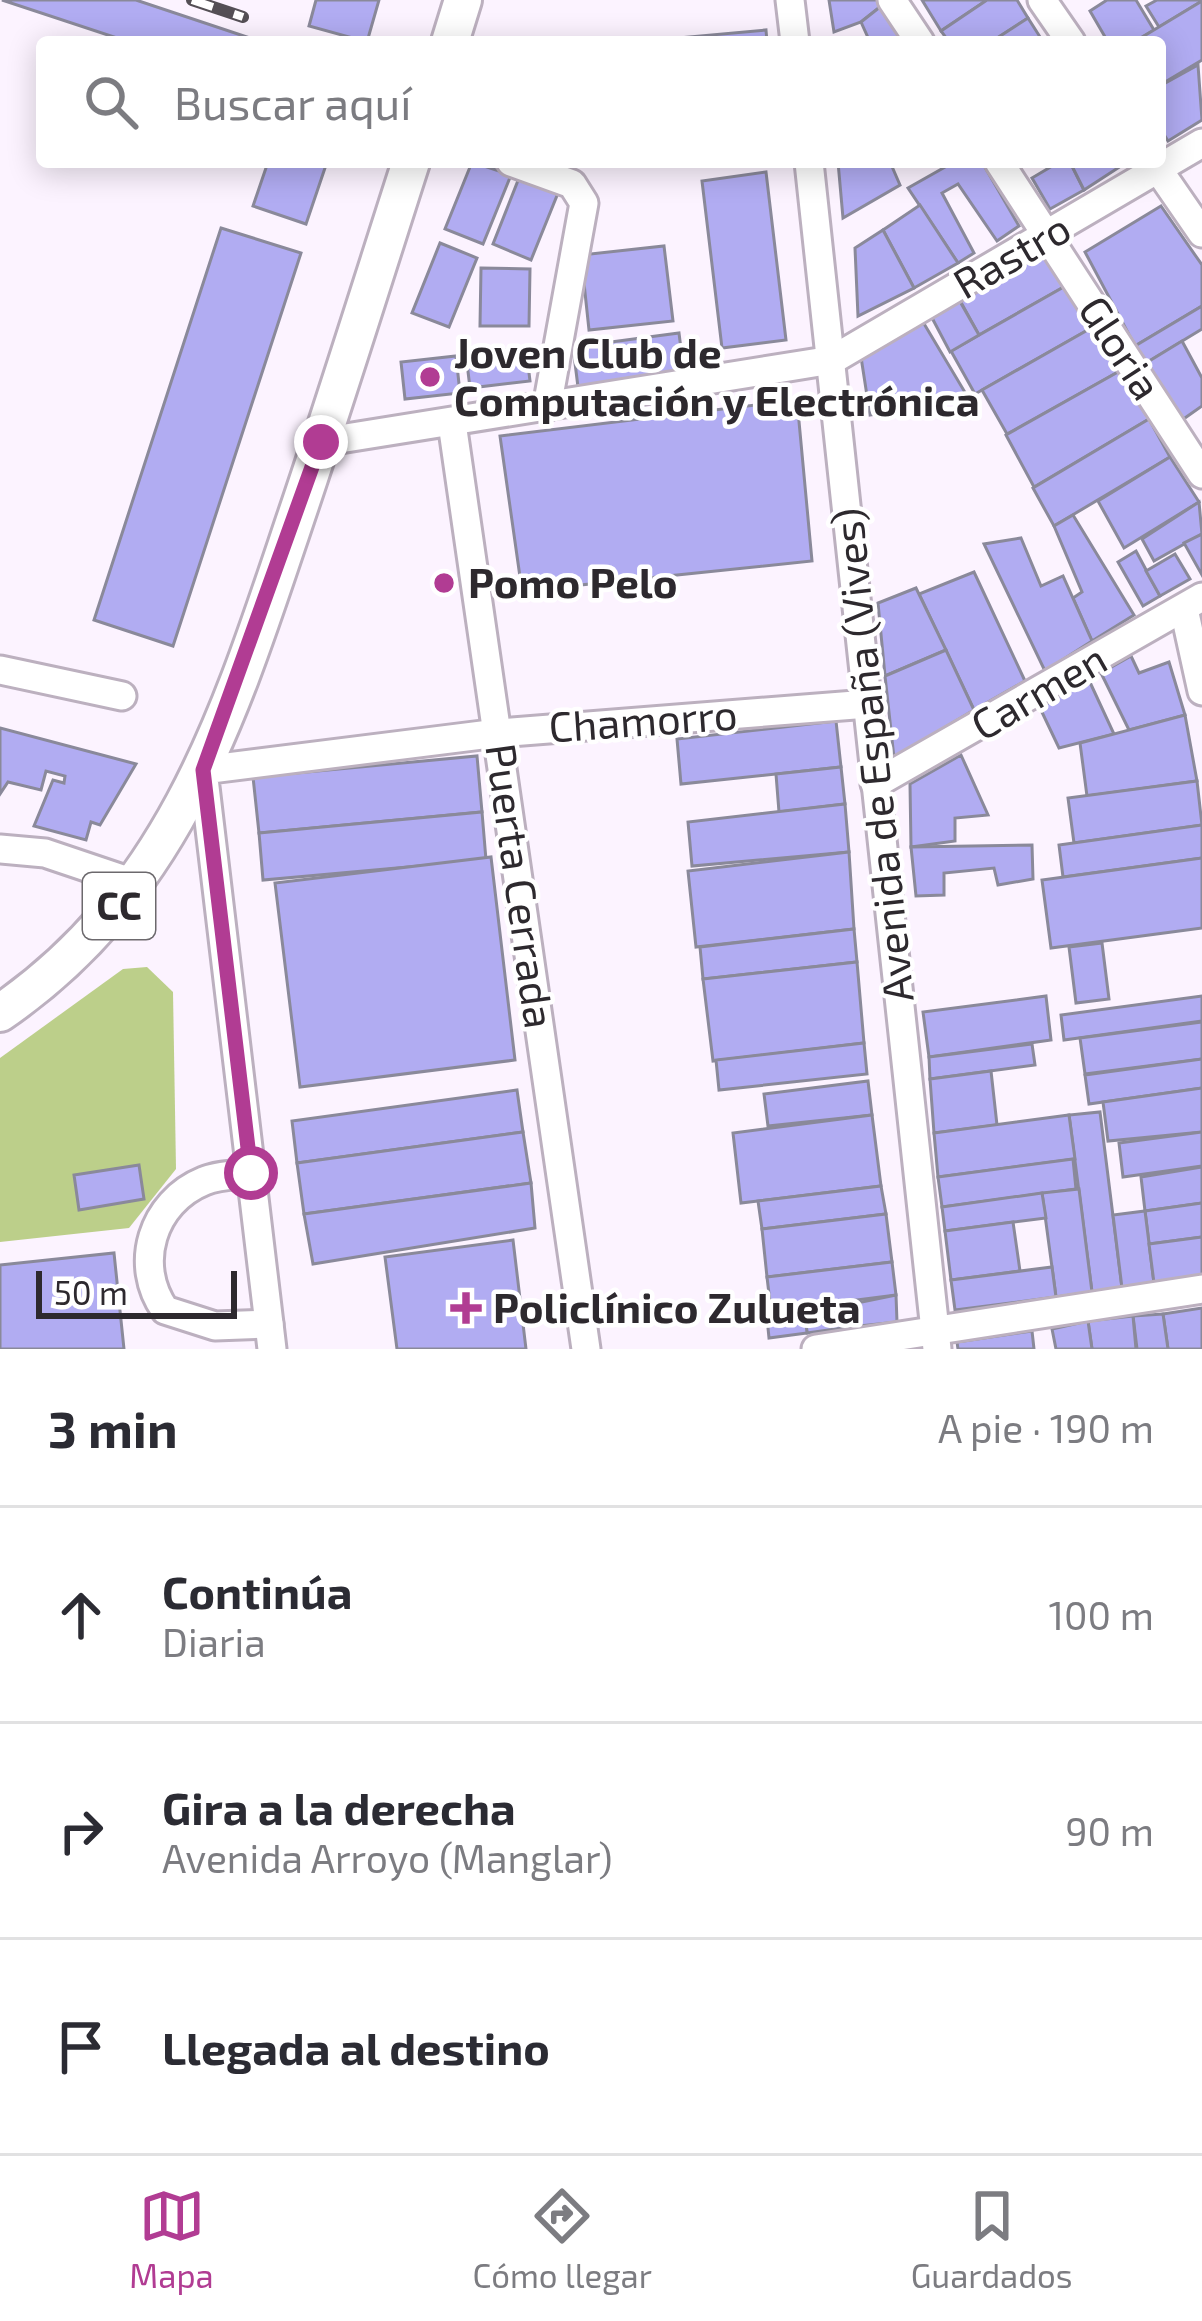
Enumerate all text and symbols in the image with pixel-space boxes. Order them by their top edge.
search box [36,36,1166,168]
icon: search [78,69,144,135]
text: Buscar aquí [174,75,411,129]
street label: Rastro [944,201,1078,308]
street label: Gloria [1070,286,1173,408]
place label: Joven Club de Computación y Electrónica [454,326,980,425]
marker: Joven Club de Computación y Electrónica [417,364,443,390]
route end [294,415,348,469]
street label: Avenida de España (Vives) [820,506,922,1005]
place label: Pomo Pelo [468,556,678,606]
marker: Pomo Pelo [431,570,457,596]
street label: Carmen [962,632,1114,749]
street label: Chamorro [547,687,739,751]
street label: Puerta Cerrada [477,740,567,1031]
road number: CC [83,873,155,939]
route start [224,1146,278,1200]
scale bar [36,1265,237,1318]
text: 50 m [54,1272,128,1312]
place label: Policlínico Zulueta [493,1281,861,1331]
marker: Policlínico Zulueta [450,1292,482,1324]
text: 3 min [48,1397,178,1458]
text: A pie · 190 m [938,1404,1154,1451]
text: Continúa [162,1564,352,1618]
icon: ahead [48,1582,114,1648]
text: 100 m [1049,1591,1154,1638]
text: Diaria [162,1618,266,1665]
text: Gira a la derecha [162,1780,516,1834]
icon: right [48,1798,114,1864]
text: 90 m [1065,1807,1154,1854]
text: Avenida Arroyo (Manglar) [162,1834,613,1881]
icon: arrive [48,2014,114,2080]
text: Llegada al destino [162,2020,550,2074]
tab: Mapa [129,2183,214,2295]
tab: Cómo llegar [472,2183,652,2295]
tab: Guardados [911,2183,1073,2295]

